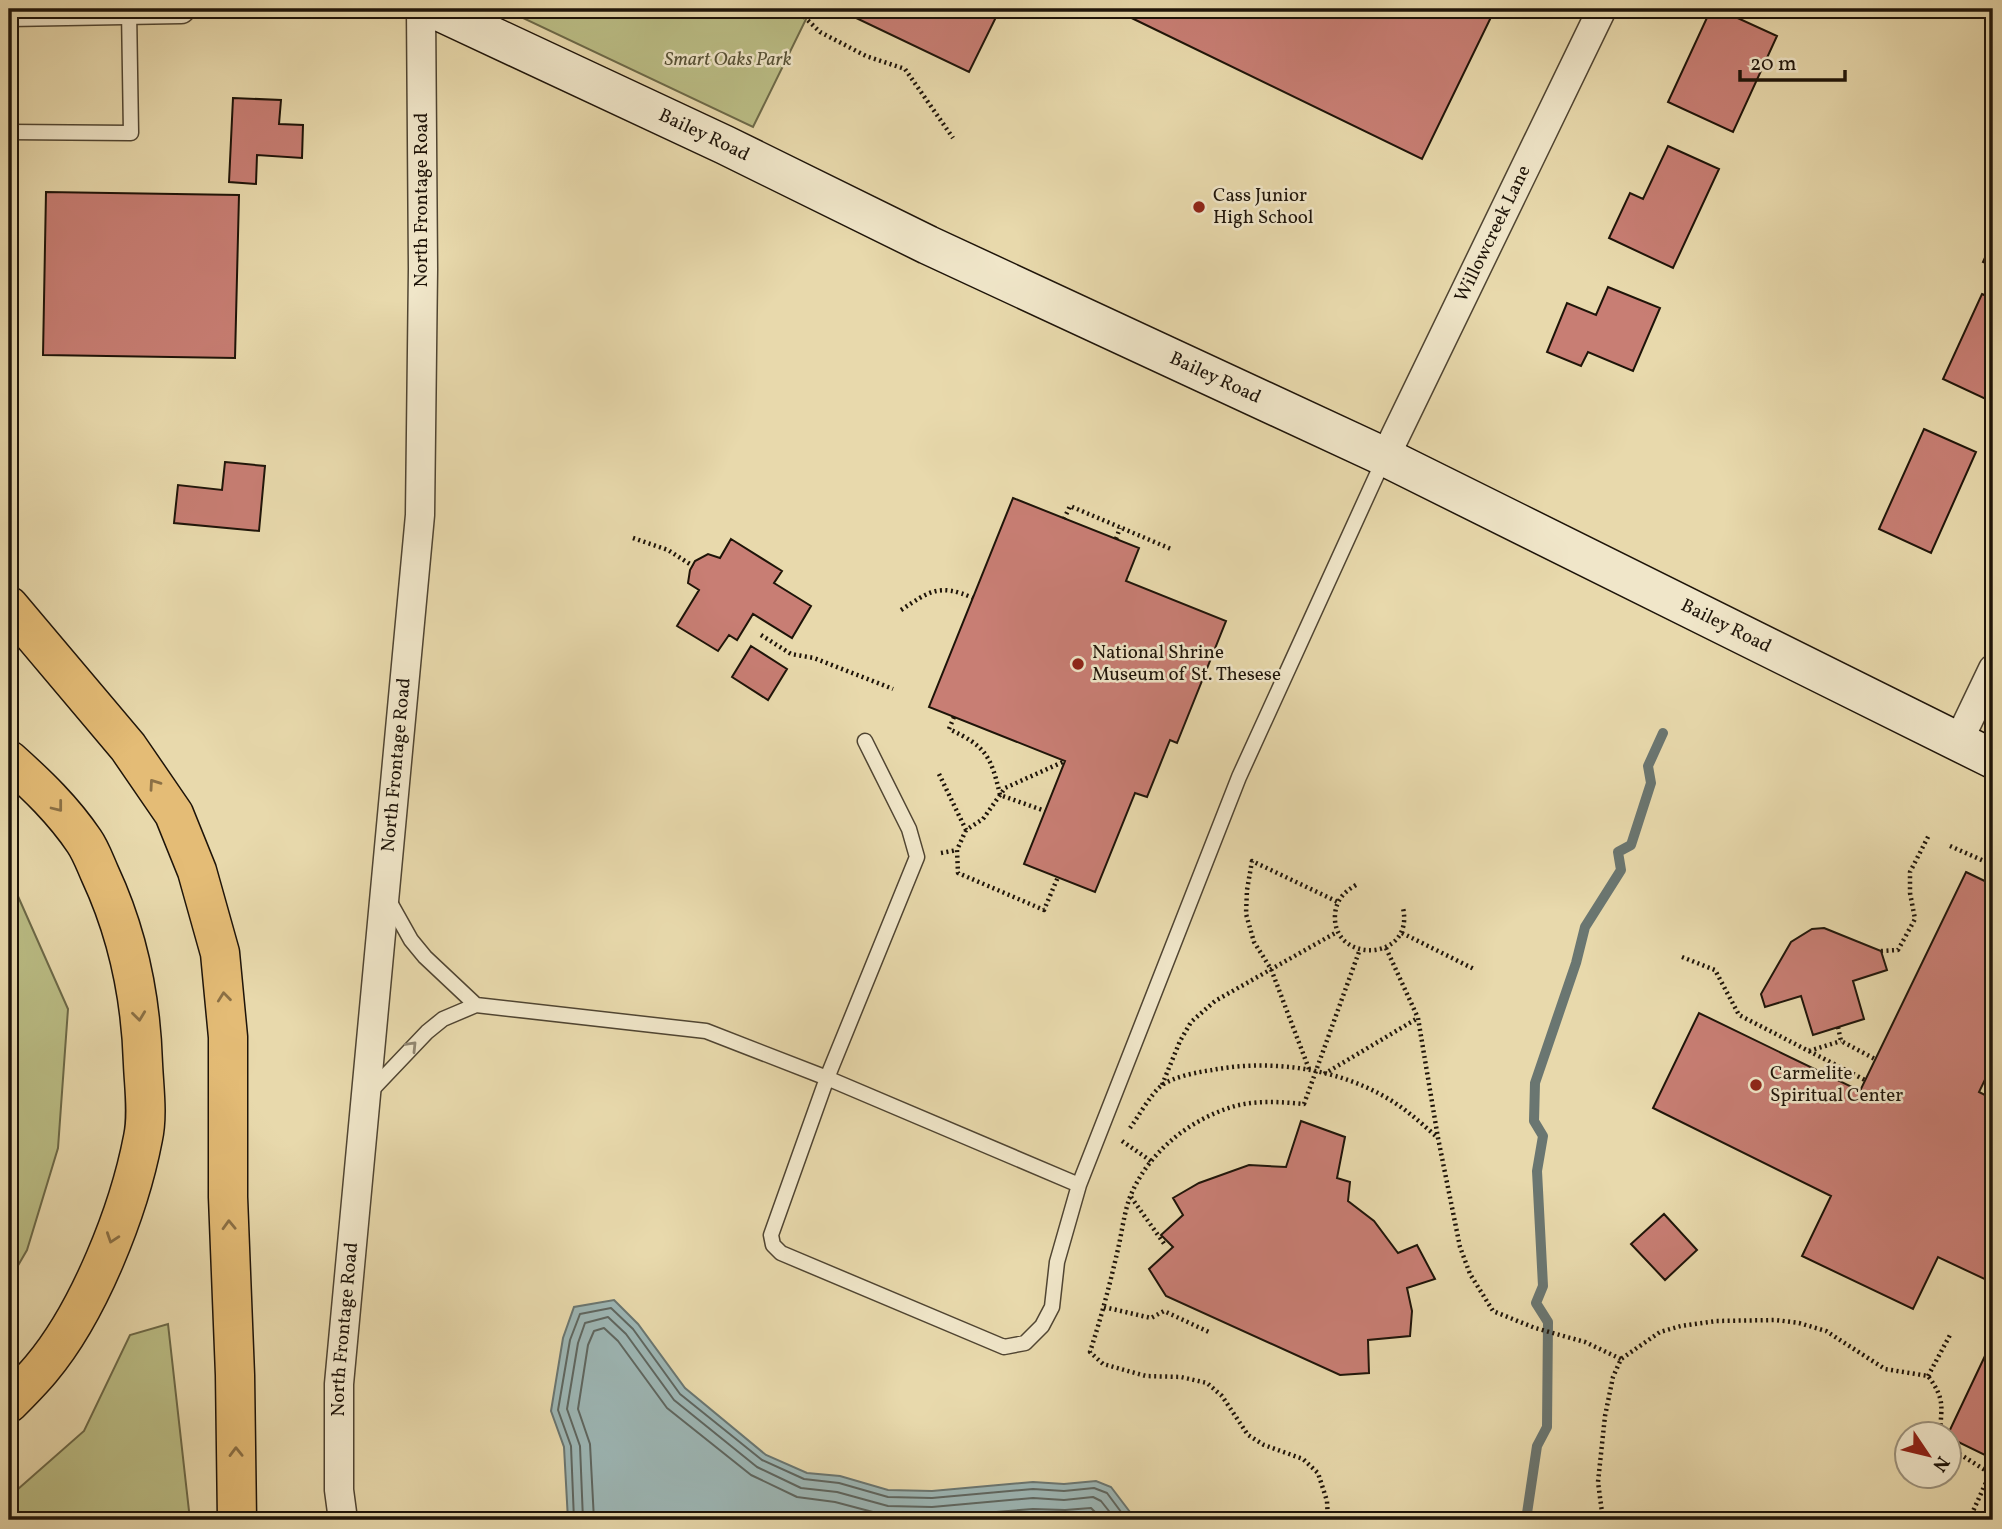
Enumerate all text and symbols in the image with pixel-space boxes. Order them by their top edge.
scale bar [1740,38,1844,82]
park label: Smart Oaks Park [665,47,792,73]
text: 20 m [1750,50,1796,79]
street label: Bailey Road [654,103,754,168]
street label: North Frontage Road [409,112,435,288]
street label: Willowcreek Lane [1449,161,1537,307]
place label: Cass Junior High School [1213,183,1314,231]
marker: Cass Junior High School [1191,199,1207,215]
street label: Bailey Road [1165,346,1265,411]
street label: Bailey Road [1676,593,1776,660]
place label: National Shrine Museum of St. Thesese [1092,640,1281,688]
marker: National Shrine Museum of St. Thesese [1070,656,1086,672]
street label: North Frontage Road [376,677,418,853]
one-way arrow [150,779,162,792]
one-way arrow [49,799,62,812]
one-way arrow [217,992,232,1003]
one-way arrow [132,1010,147,1021]
one-way arrow [403,1042,416,1055]
place label: Carmelite Spiritual Center [1770,1061,1903,1109]
marker: Carmelite Spiritual Center [1748,1077,1764,1093]
one-way arrow [222,1219,237,1230]
one-way arrow [106,1232,120,1244]
street label: North Frontage Road [326,1241,365,1417]
north arrow [1894,1420,1964,1490]
one-way arrow [228,1446,244,1457]
text: N [1926,1450,1955,1477]

